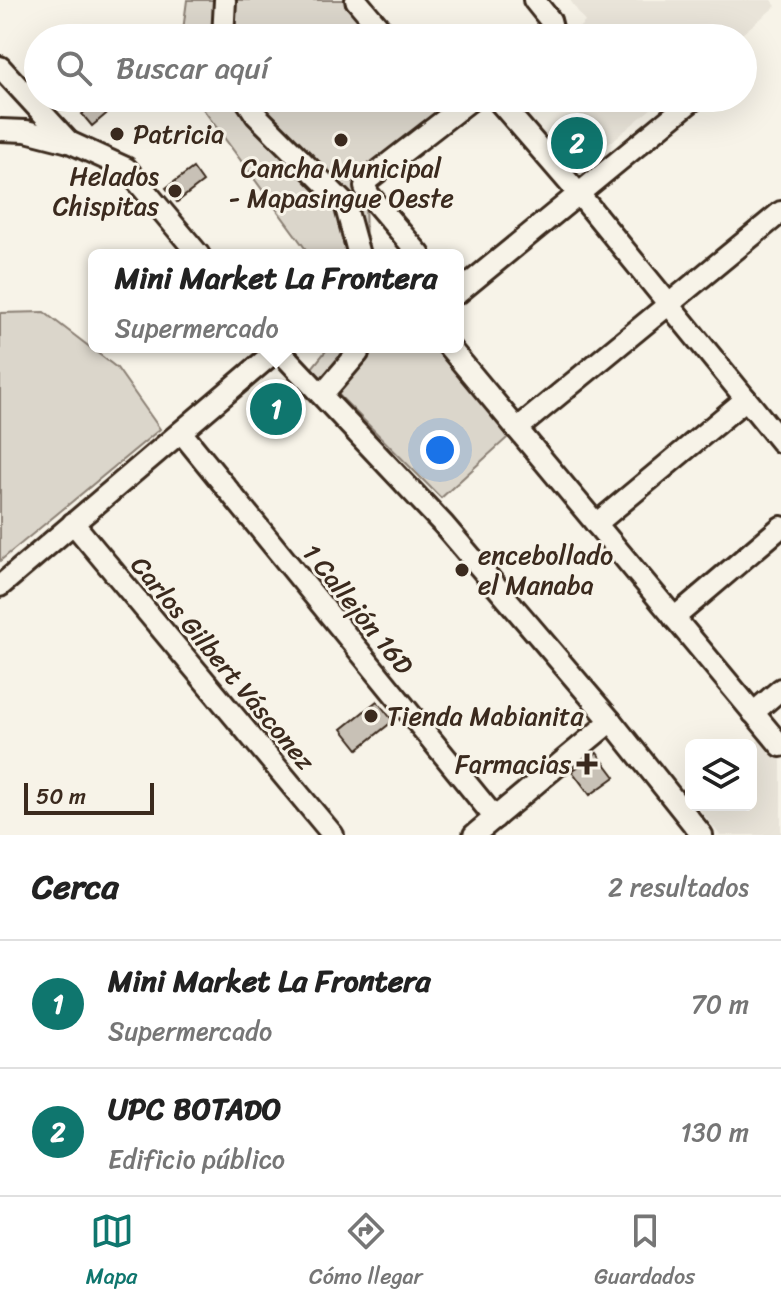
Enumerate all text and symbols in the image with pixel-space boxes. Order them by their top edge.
search box [24,24,757,112]
text: Buscar aquí [116,41,269,95]
icon: search [52,46,96,90]
place label: Patricia [133,111,224,157]
pin: 2 [551,113,603,173]
marker: Patricia [108,125,126,143]
marker: Cancha Municipal - Mapasingue Oeste [332,131,350,149]
place label: Cancha Municipal - Mapasingue Oeste [228,145,454,221]
place label: Helados Chispitas [53,153,159,229]
marker: Helados Chispitas [166,182,184,200]
popup [88,249,464,353]
text: Mini Market La Frontera [115,251,437,305]
text: Supermercado [115,305,279,351]
pin: 1 [250,379,302,439]
your location [420,430,460,470]
place label: encebollado el Manaba [478,532,613,608]
street label: 1 Callejón 16D [290,533,426,685]
street label: Carlos Gilbert Vásconez [119,545,328,781]
marker: encebollado el Manaba [453,561,471,579]
place label: Tienda Mabianita [387,693,584,739]
marker: Tienda Mabianita [362,707,380,725]
map controls [685,739,757,811]
button: layers [685,739,757,811]
place label: Farmacias [455,741,572,787]
marker: Farmacias [578,755,596,773]
text: 50 m [36,777,86,816]
scale bar [24,779,154,815]
text: Cerca [32,857,119,917]
text: 2 resultados [608,864,749,910]
text: Mini Market La Frontera [108,954,431,1008]
text: 1 [52,981,64,1027]
text: 70 m [691,981,749,1027]
text: Supermercado [108,1008,272,1054]
text: UPC BOTADO [108,1082,281,1136]
text: 2 [50,1109,66,1155]
text: 130 m [680,1109,749,1155]
text: Edificio público [108,1136,285,1182]
tab: Mapa [86,1209,137,1296]
tab: Cómo llegar [309,1209,423,1296]
tab: Guardados [594,1209,695,1296]

